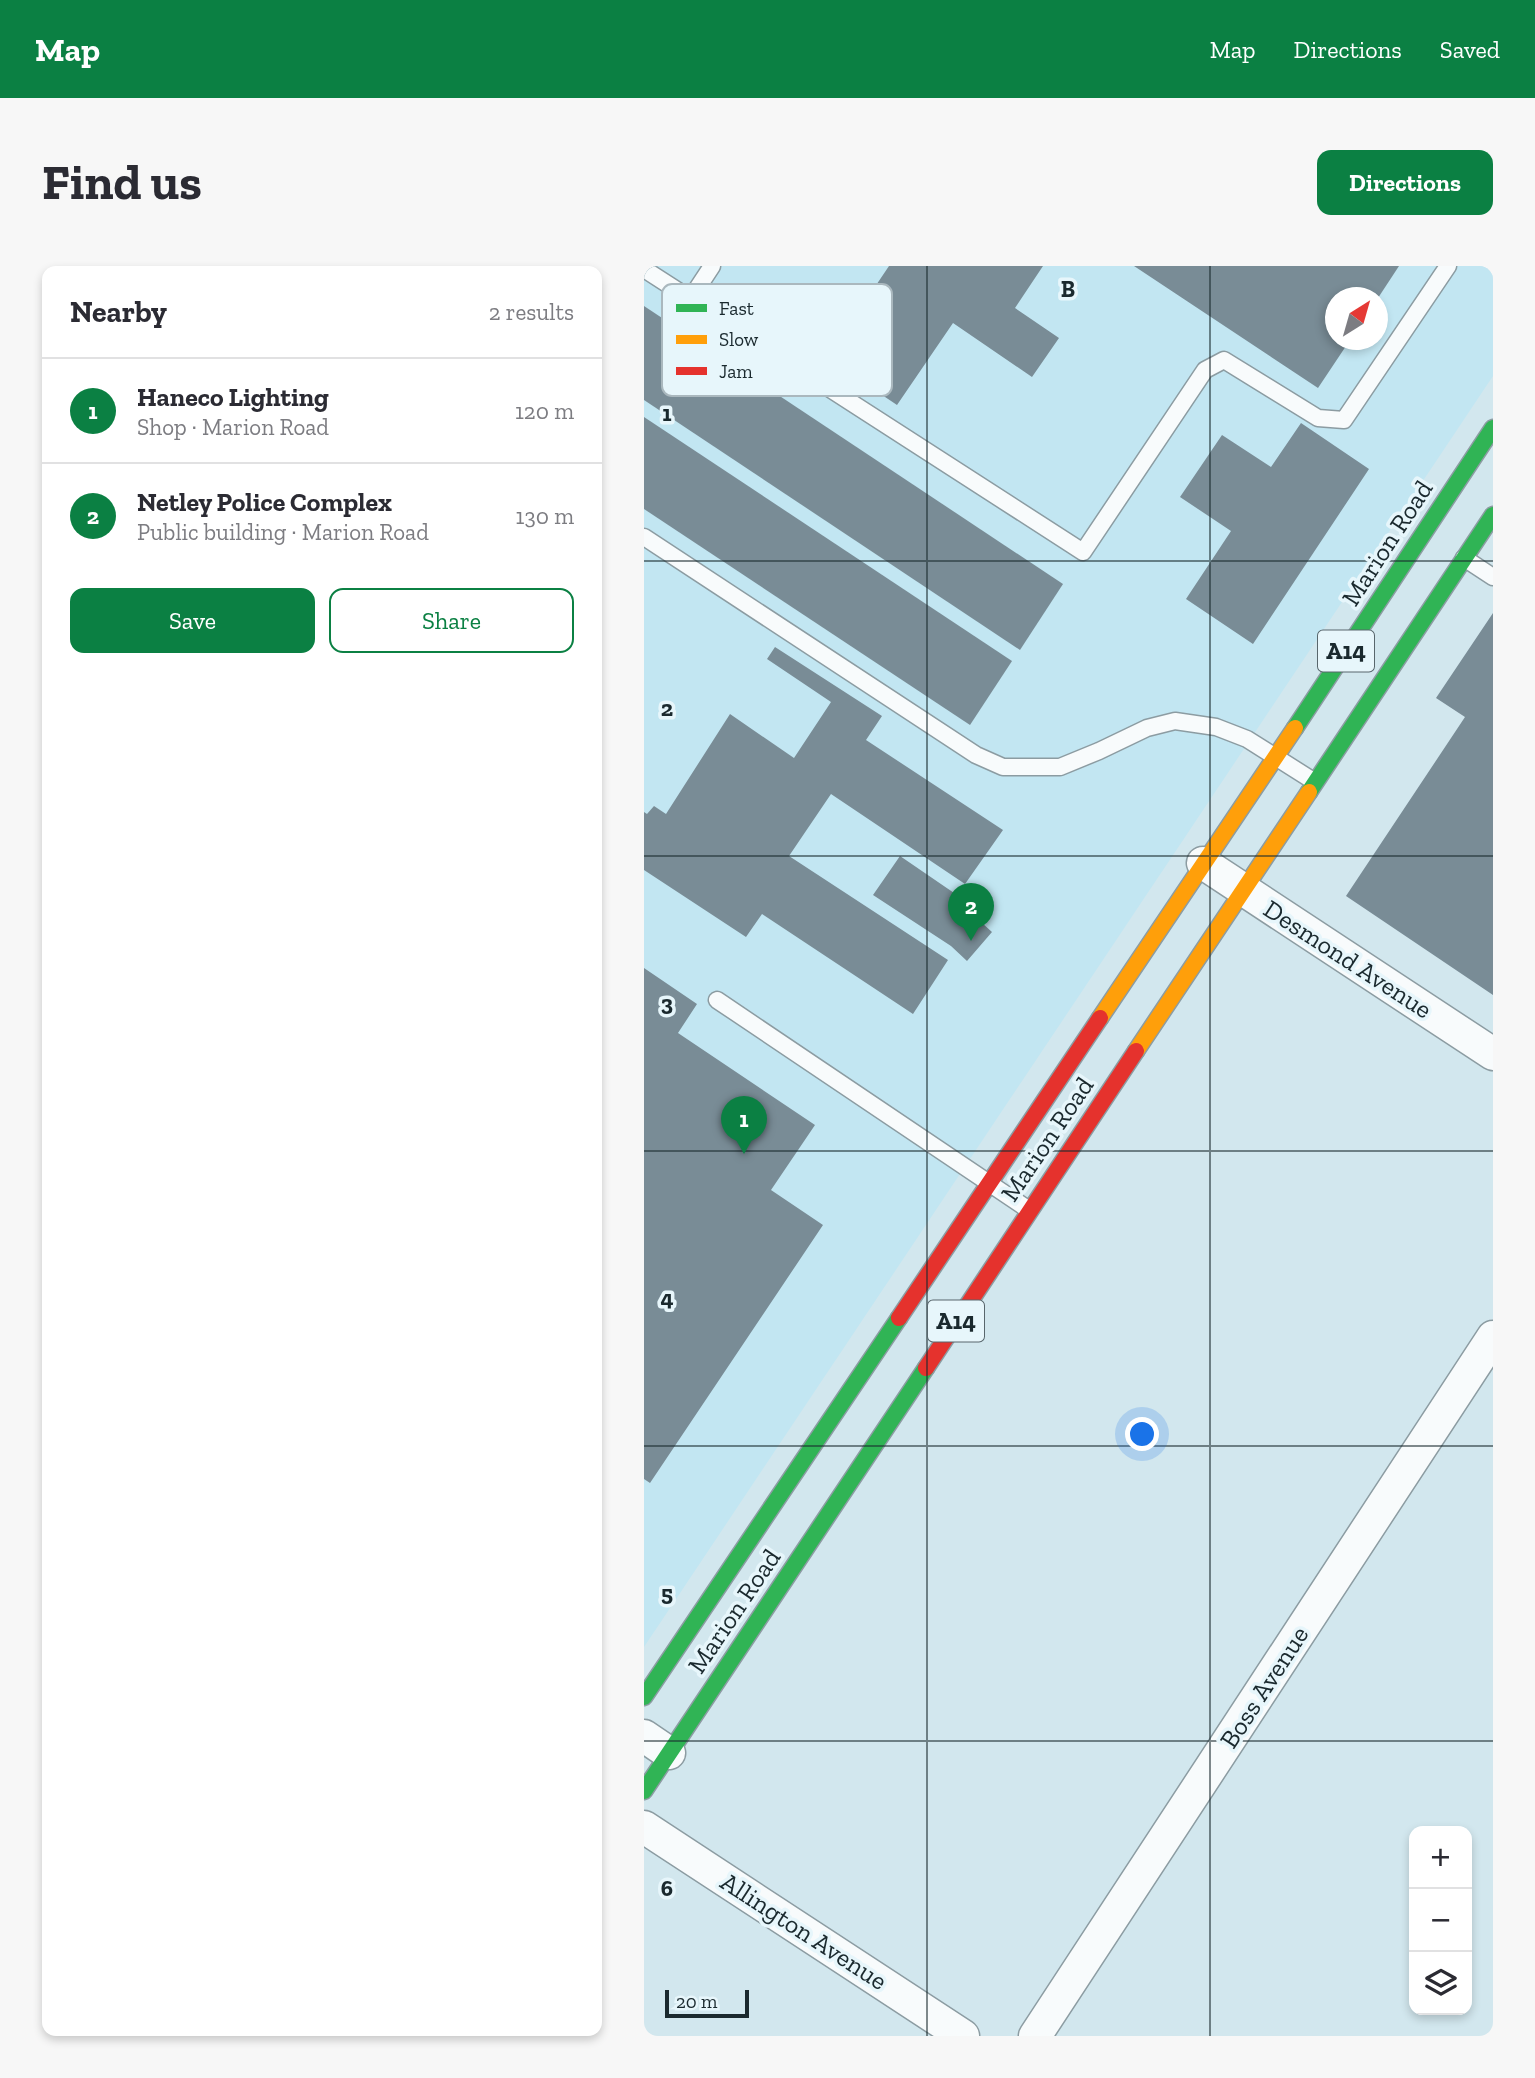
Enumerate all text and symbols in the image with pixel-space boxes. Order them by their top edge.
text: Map [35,30,100,69]
text: Map [1210,35,1256,64]
text: Directions [1294,35,1402,64]
text: Saved [1440,35,1500,64]
button: Directions [1317,150,1493,215]
text: Find us [42,153,202,212]
text: B [1061,275,1075,303]
legend [662,284,892,396]
north arrow [1325,287,1388,350]
text: Nearby [70,294,167,330]
text: Fast [719,297,754,320]
text: 2 results [489,298,574,326]
text: Slow [719,328,759,351]
text: Jam [719,360,753,383]
text: Haneco Lighting [137,381,329,413]
text: 1 [88,397,98,425]
text: 120 m [515,397,574,425]
text: 1 [662,399,672,427]
text: Shop · Marion Road [137,413,329,441]
street label: Marion Road [1335,474,1439,612]
text: Netley Police Complex [137,486,392,518]
text: 2 [87,502,99,530]
text: 130 m [516,502,574,530]
text: Public building · Marion Road [137,518,429,546]
button: Save [70,588,315,653]
button: Share [329,588,574,653]
road number: A14 [1318,630,1374,672]
text: 2 [661,694,673,722]
pin: 2 [948,883,994,941]
street label: Desmond Avenue [1258,893,1438,1025]
text: 3 [661,989,673,1017]
street label: Marion Road [994,1071,1100,1207]
pin: 1 [721,1096,767,1154]
text: 4 [660,1284,674,1312]
road number: A14 [928,1301,984,1342]
your location [1125,1417,1159,1451]
street label: Marion Road [681,1543,787,1679]
text: 5 [661,1579,673,1607]
street label: Boss Avenue [1213,1620,1315,1754]
map controls [1409,1826,1472,2015]
button: + [1409,1826,1472,1889]
street label: Allington Avenue [715,1865,893,1997]
text: 6 [661,1874,673,1902]
button: − [1409,1889,1472,1952]
button: layers [1409,1952,1472,2015]
scale bar [665,1987,749,2019]
text: 20 m [676,1990,717,2013]

